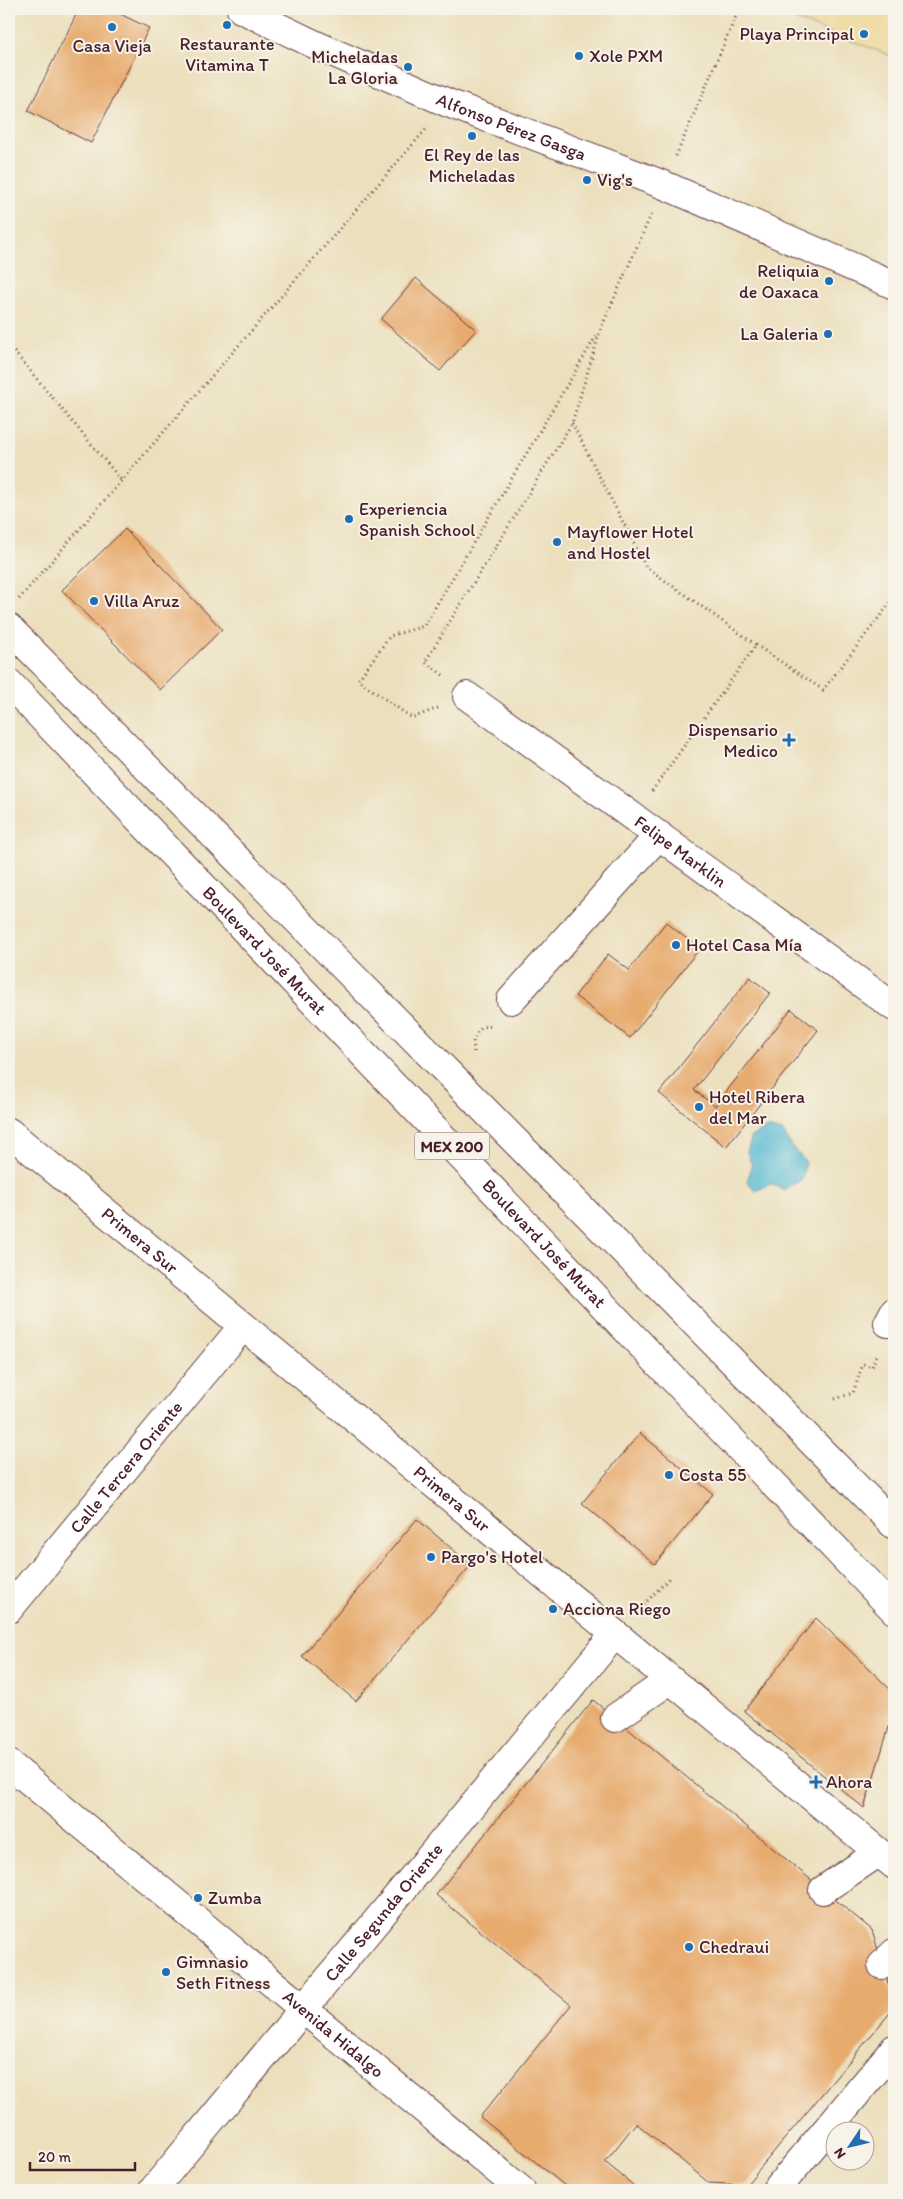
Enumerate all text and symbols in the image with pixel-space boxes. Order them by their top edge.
marker: Restaurante Vitamina T [221,19,233,31]
marker: Casa Vieja [106,21,118,33]
place label: Playa Principal [739,23,854,45]
marker: Playa Principal [858,28,870,40]
place label: Restaurante Vitamina T [180,33,274,76]
place label: Casa Vieja [73,35,152,57]
place label: Xole PXM [589,45,663,67]
place label: Micheladas La Gloria [311,46,399,89]
marker: Xole PXM [573,50,585,62]
marker: Micheladas La Gloria [402,61,414,73]
street label: Alfonso Pérez Gasga [433,88,589,165]
marker: El Rey de las Micheladas [466,130,478,142]
place label: El Rey de las Micheladas [424,144,520,187]
place label: Vig's [597,169,633,191]
marker: Vig's [581,174,593,186]
place label: Reliquia de Oaxaca [739,260,820,303]
marker: Reliquia de Oaxaca [823,275,835,287]
place label: La Galeria [740,323,818,345]
marker: La Galeria [822,328,834,340]
place label: Experiencia Spanish School [359,498,475,541]
marker: Experiencia Spanish School [343,513,355,525]
place label: Mayflower Hotel and Hostel [567,521,694,564]
marker: Mayflower Hotel and Hostel [551,536,563,548]
place label: Villa Aruz [104,590,180,612]
marker: Villa Aruz [88,595,100,607]
place label: Dispensario Medico [688,719,778,762]
marker: Dispensario Medico [782,733,796,747]
street label: Felipe Marklin [630,811,731,892]
street label: Boulevard José Murat [198,882,331,1020]
place label: Hotel Casa Mía [686,934,802,956]
marker: Hotel Casa Mía [670,939,682,951]
place label: Hotel Ribera del Mar [709,1086,805,1129]
marker: Hotel Ribera del Mar [693,1101,705,1113]
road number: MEX 200 [414,1132,490,1160]
street label: Boulevard José Murat [478,1175,611,1313]
street label: Primera Sur [97,1202,183,1279]
street label: Calle Tercera Oriente [65,1396,187,1538]
street label: Primera Sur [409,1461,495,1537]
place label: Costa 55 [679,1464,746,1486]
marker: Costa 55 [663,1469,675,1481]
place label: Pargo's Hotel [441,1546,543,1568]
marker: Pargo's Hotel [425,1551,437,1563]
place label: Acciona Riego [563,1598,671,1620]
marker: Acciona Riego [547,1603,559,1615]
place label: Ahora [826,1771,872,1793]
marker: Ahora [810,1776,822,1788]
street label: Calle Segunda Oriente [320,1839,448,1986]
place label: Zumba [208,1887,262,1909]
marker: Zumba [192,1892,204,1904]
place label: Chedraui [699,1936,769,1958]
marker: Chedraui [683,1941,695,1953]
place label: Gimnasio Seth Fitness [176,1951,270,1994]
marker: Gimnasio Seth Fitness [160,1966,172,1978]
street label: Avenida Hidalgo [278,1985,388,2082]
north arrow [826,2122,876,2172]
scale bar [30,2139,135,2171]
text: N [830,2144,849,2162]
text: 20 m [38,2148,72,2166]

